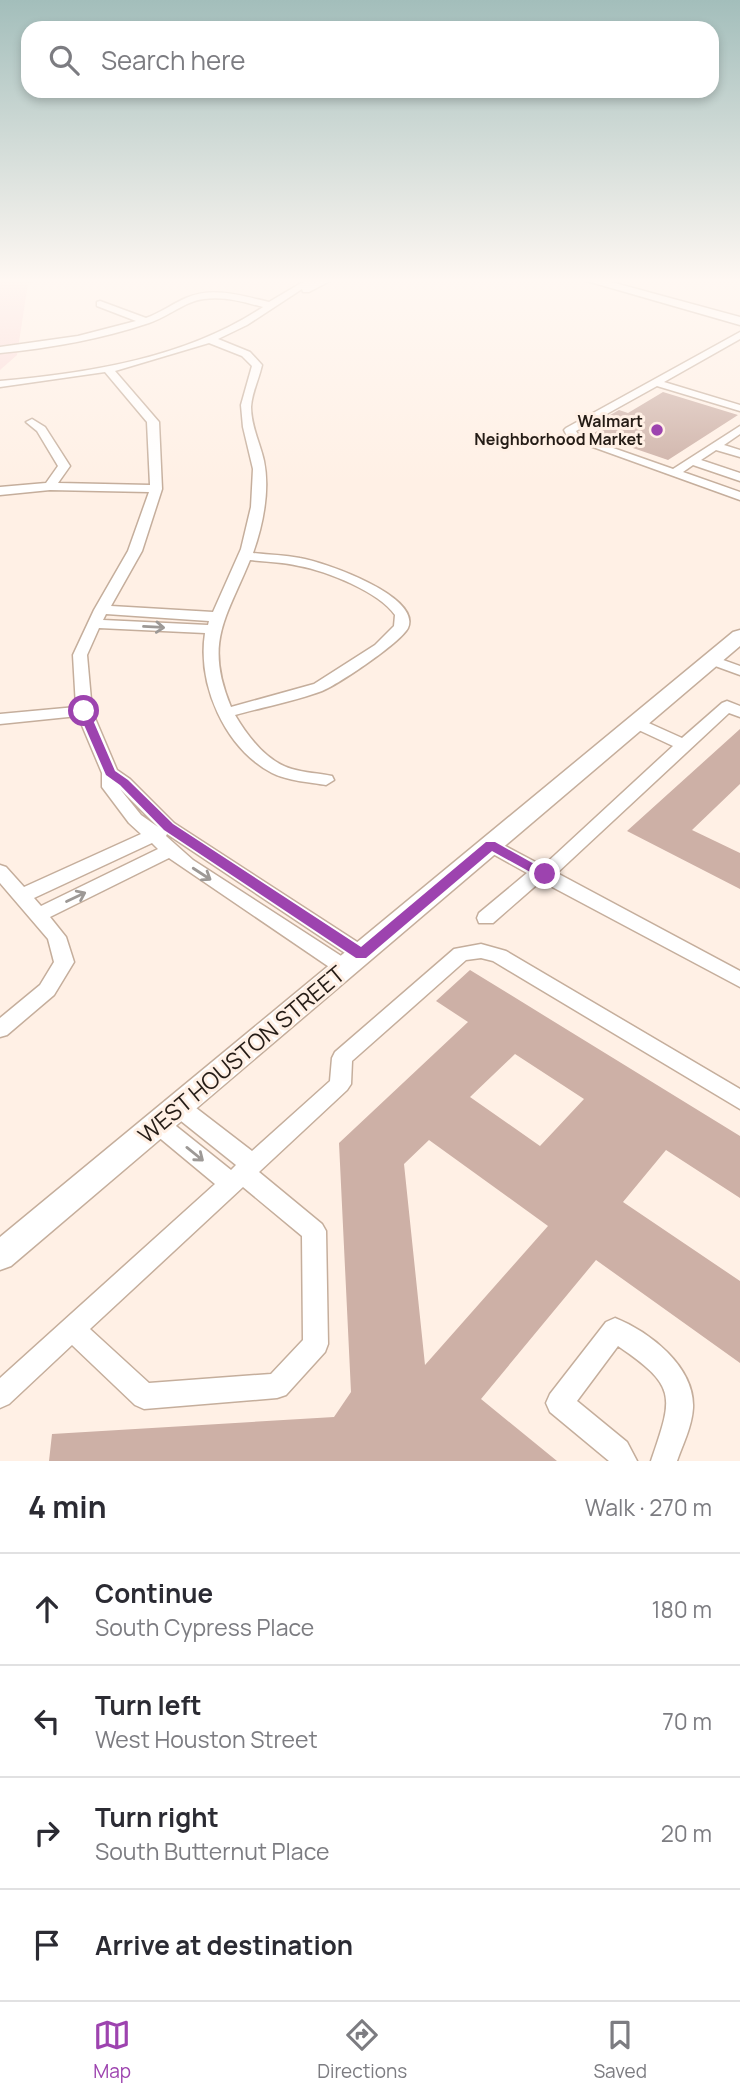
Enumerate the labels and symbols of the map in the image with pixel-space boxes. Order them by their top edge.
place label: Walmart Neighborhood Market [474,410,643,450]
marker: Walmart Neighborhood Market [649,422,665,438]
one-way arrow [142,620,165,633]
route start [68,695,99,726]
route end [529,858,560,889]
one-way arrow [192,866,211,881]
one-way arrow [65,890,86,904]
street label: WEST HOUSTON STREET [131,958,351,1150]
one-way arrow [185,1146,203,1162]

